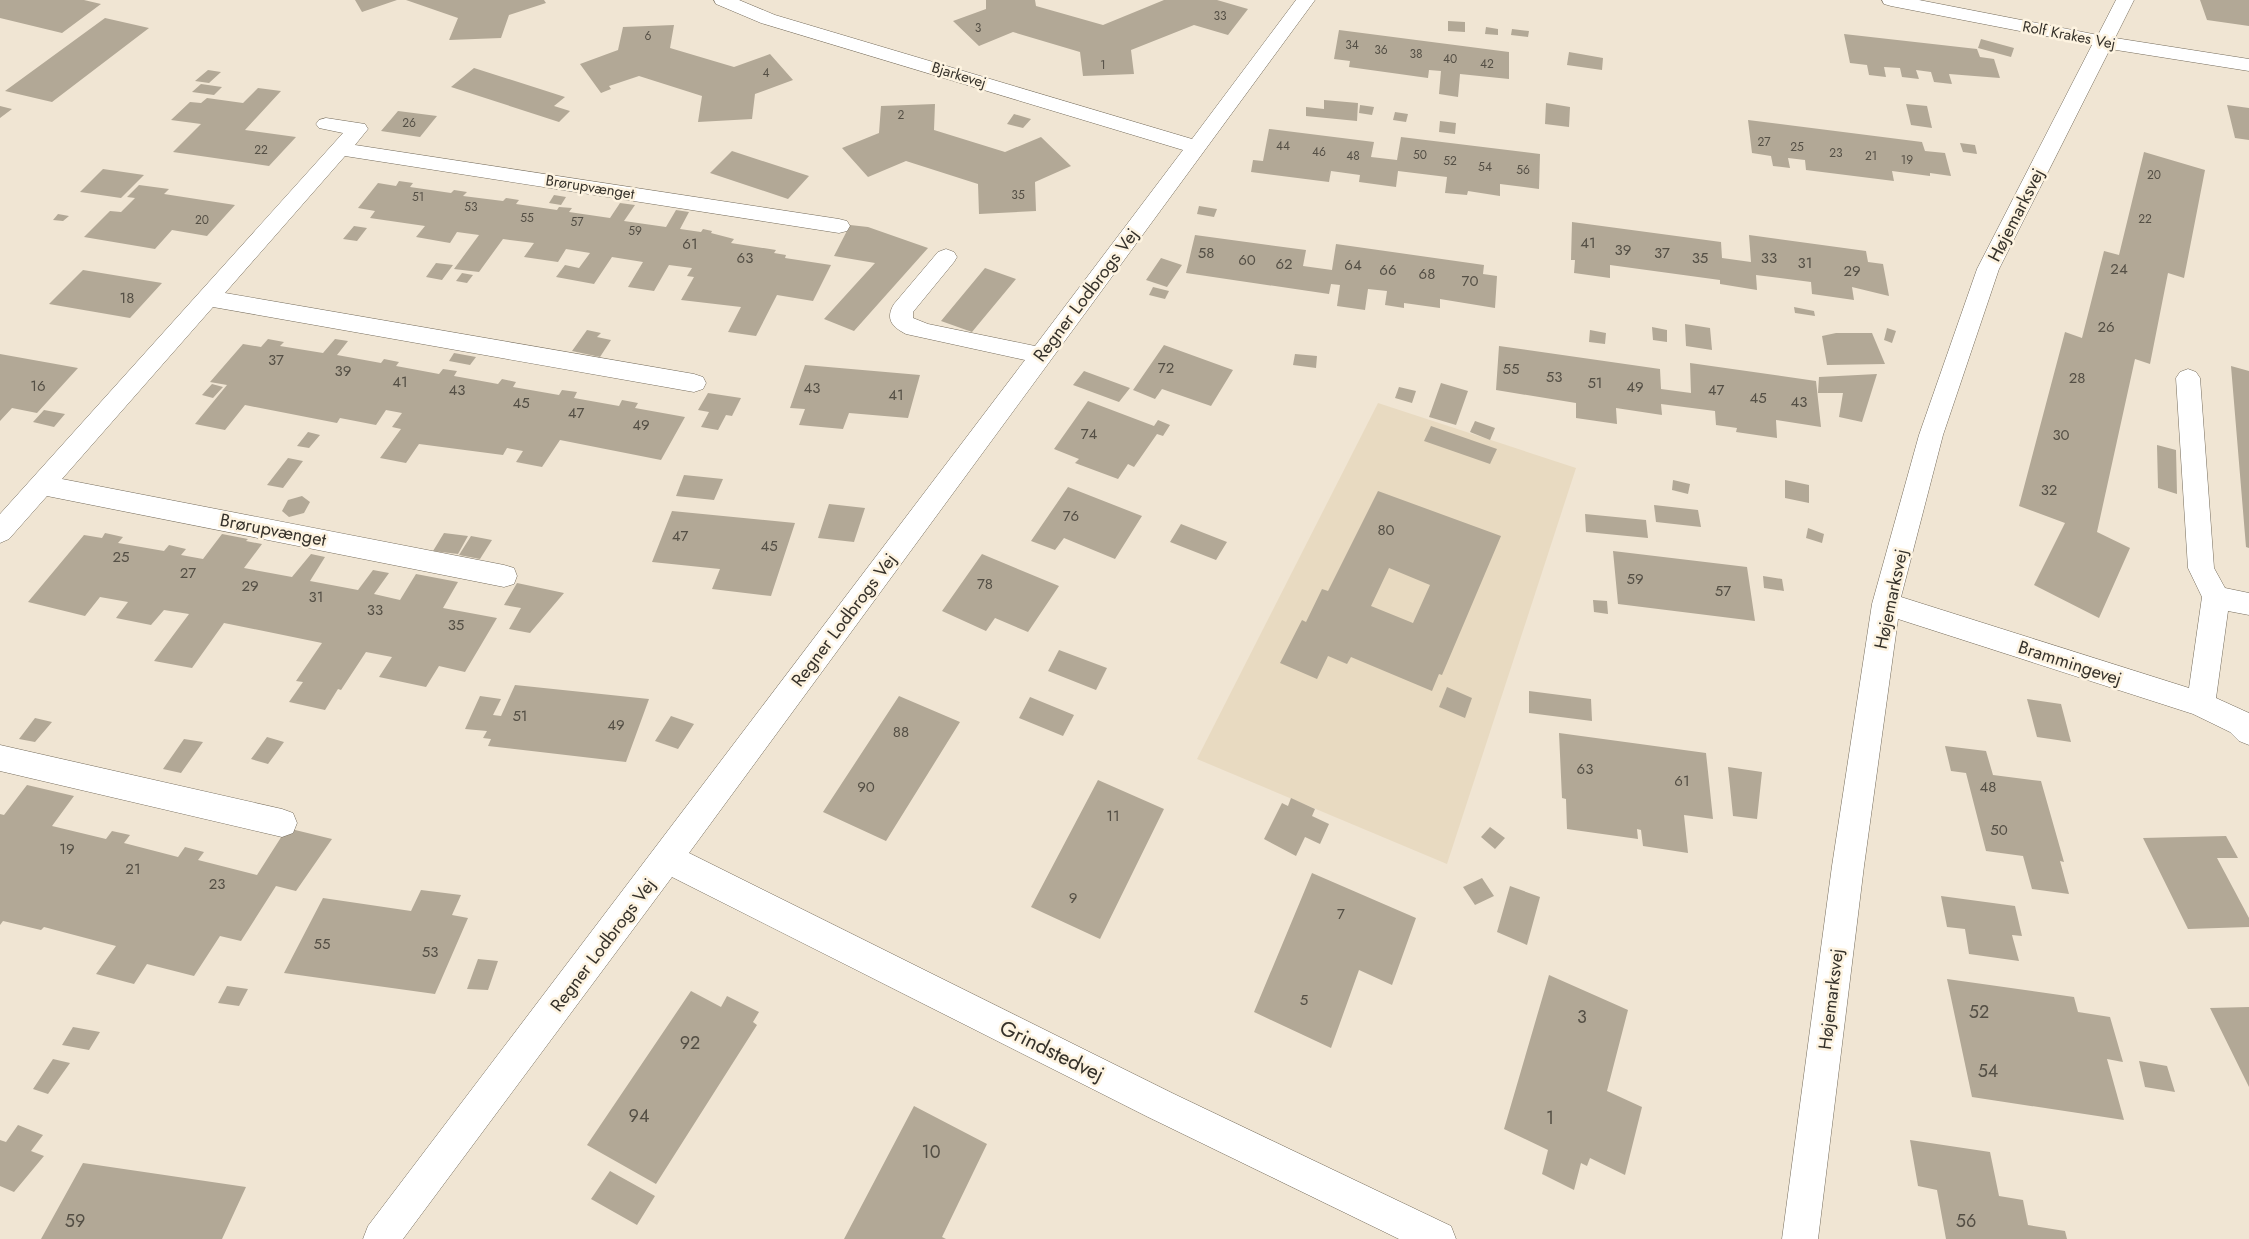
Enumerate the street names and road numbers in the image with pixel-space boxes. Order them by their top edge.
street label: Rolf Krakes Vej [2021,15,2117,55]
street label: Bjarkevej [929,56,989,94]
street label: Højemarksvej [1981,164,2051,266]
street label: Brørupvænget [544,169,636,205]
street label: Regner Lodbrogs Vej [1027,223,1145,367]
street label: Brørupvænget [218,507,329,553]
street label: Højemarksvej [1868,546,1914,652]
street label: Regner Lodbrogs Vej [785,548,903,692]
street label: Brammingevej [2015,634,2125,692]
street label: Regner Lodbrogs Vej [544,873,662,1017]
street label: Højemarksvej [1812,947,1850,1051]
street label: Grindstedvej [995,1013,1109,1089]

